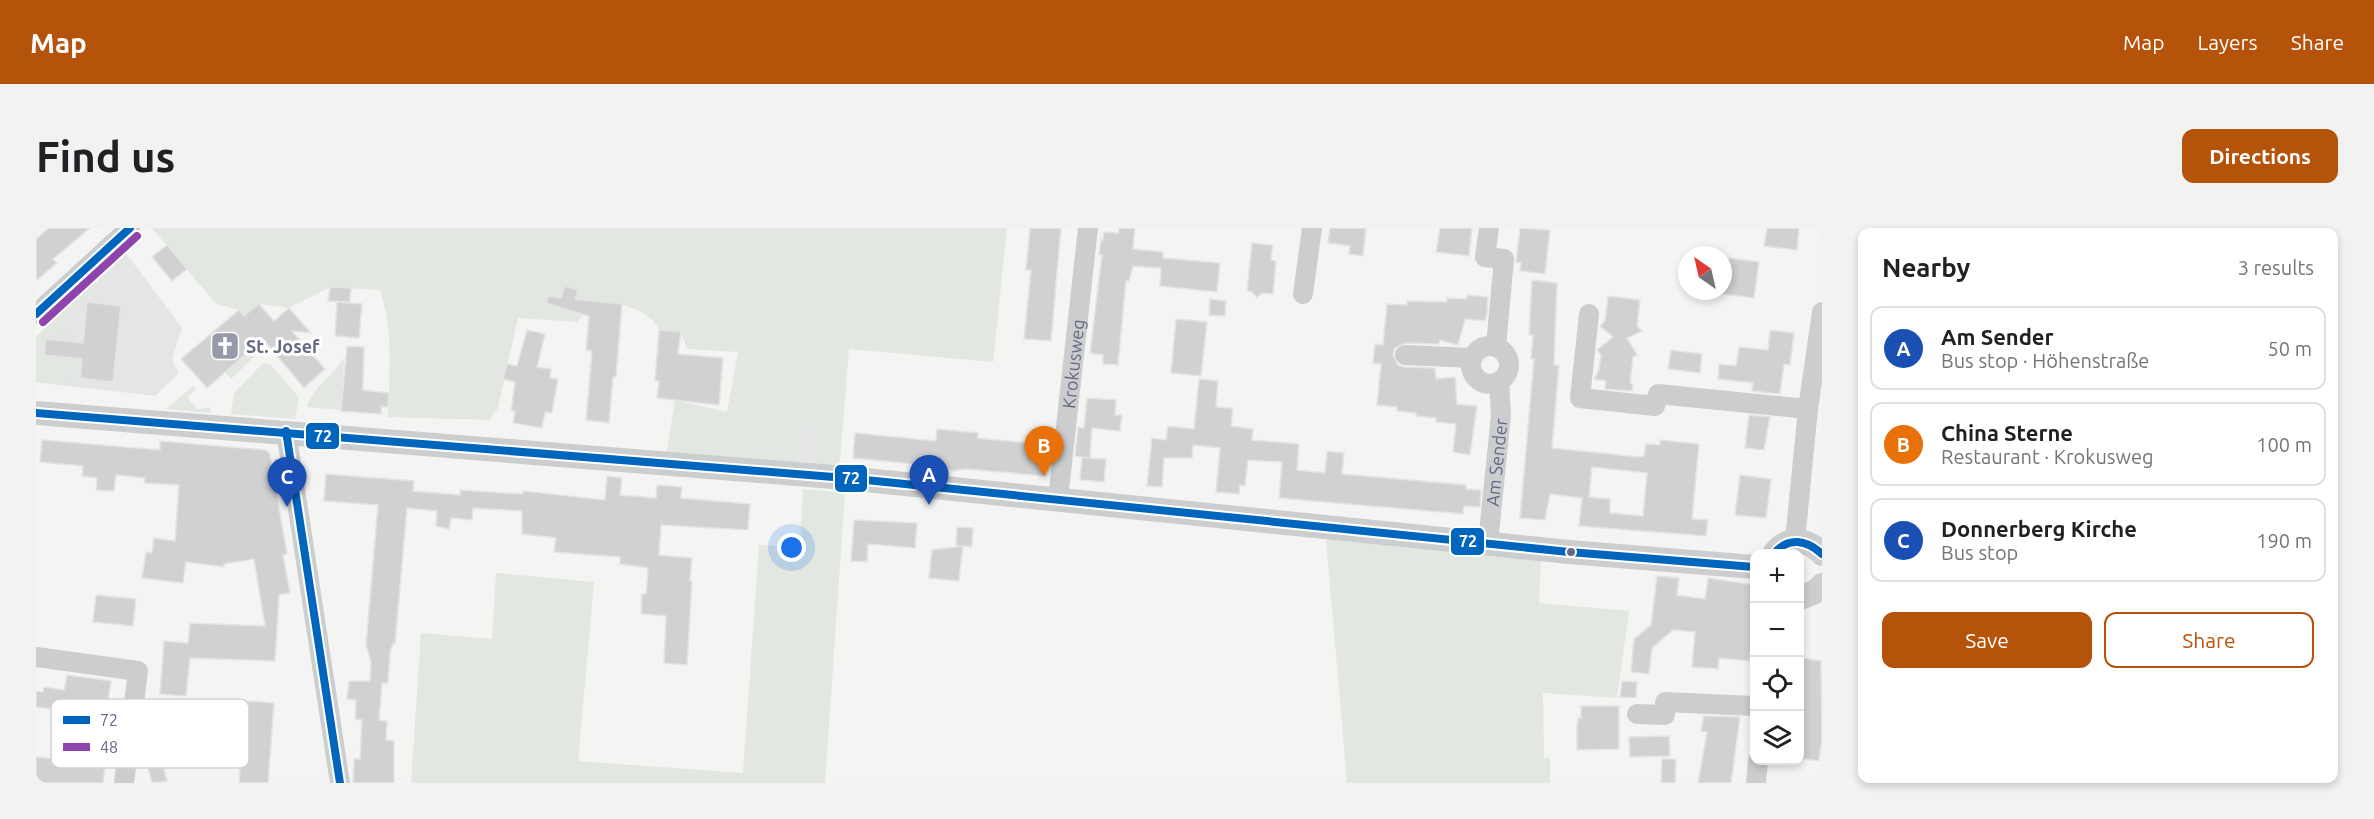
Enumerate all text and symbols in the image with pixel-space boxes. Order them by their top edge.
text: Map [30,27,87,58]
text: Map [2123,30,2164,54]
text: Layers [2197,30,2258,54]
text: Share [2291,30,2344,54]
button: Directions [2182,129,2338,183]
text: Find us [36,133,175,180]
north arrow [1678,246,1732,300]
text: Nearby [1882,253,1970,282]
text: 3 results [2238,256,2314,279]
street label: Krokusweg [1058,318,1088,410]
text: Am Sender [1941,324,2054,349]
church icon: St. Josef [209,330,241,362]
place label: St. Josef [246,336,320,356]
text: A [1896,337,1911,360]
text: 50 m [2268,337,2312,360]
text: Bus stop · Höhenstraße [1941,349,2149,372]
street label: Am Sender [1482,417,1511,507]
text: China Sterne [1941,420,2073,445]
line badge: 72 [305,422,340,450]
pin: B [1024,426,1064,476]
text: 72 [314,427,332,445]
text: B [1897,433,1910,456]
text: 100 m [2256,433,2312,456]
text: Restaurant · Krokusweg [1941,445,2154,468]
pin: A [910,456,948,505]
pin: C [268,458,306,507]
line badge: 72 [834,464,868,493]
text: 72 [842,469,860,487]
text: Donnerberg Kirche [1941,516,2137,541]
line badge: 72 [1450,527,1485,556]
text: C [1897,529,1910,552]
text: 190 m [2256,529,2312,552]
text: 72 [1459,532,1477,550]
your location [777,533,806,562]
text: Bus stop [1941,541,2018,564]
unlabelled marker [1565,546,1577,558]
map controls [1750,549,1804,765]
button: + [1750,549,1804,603]
button: − [1750,603,1804,657]
button: Save [1882,612,2092,668]
button: Share [2104,612,2314,668]
button: locate [1750,657,1804,711]
legend [51,699,249,768]
text: 72 [100,711,118,729]
button: layers [1750,711,1804,765]
text: 48 [100,738,118,756]

